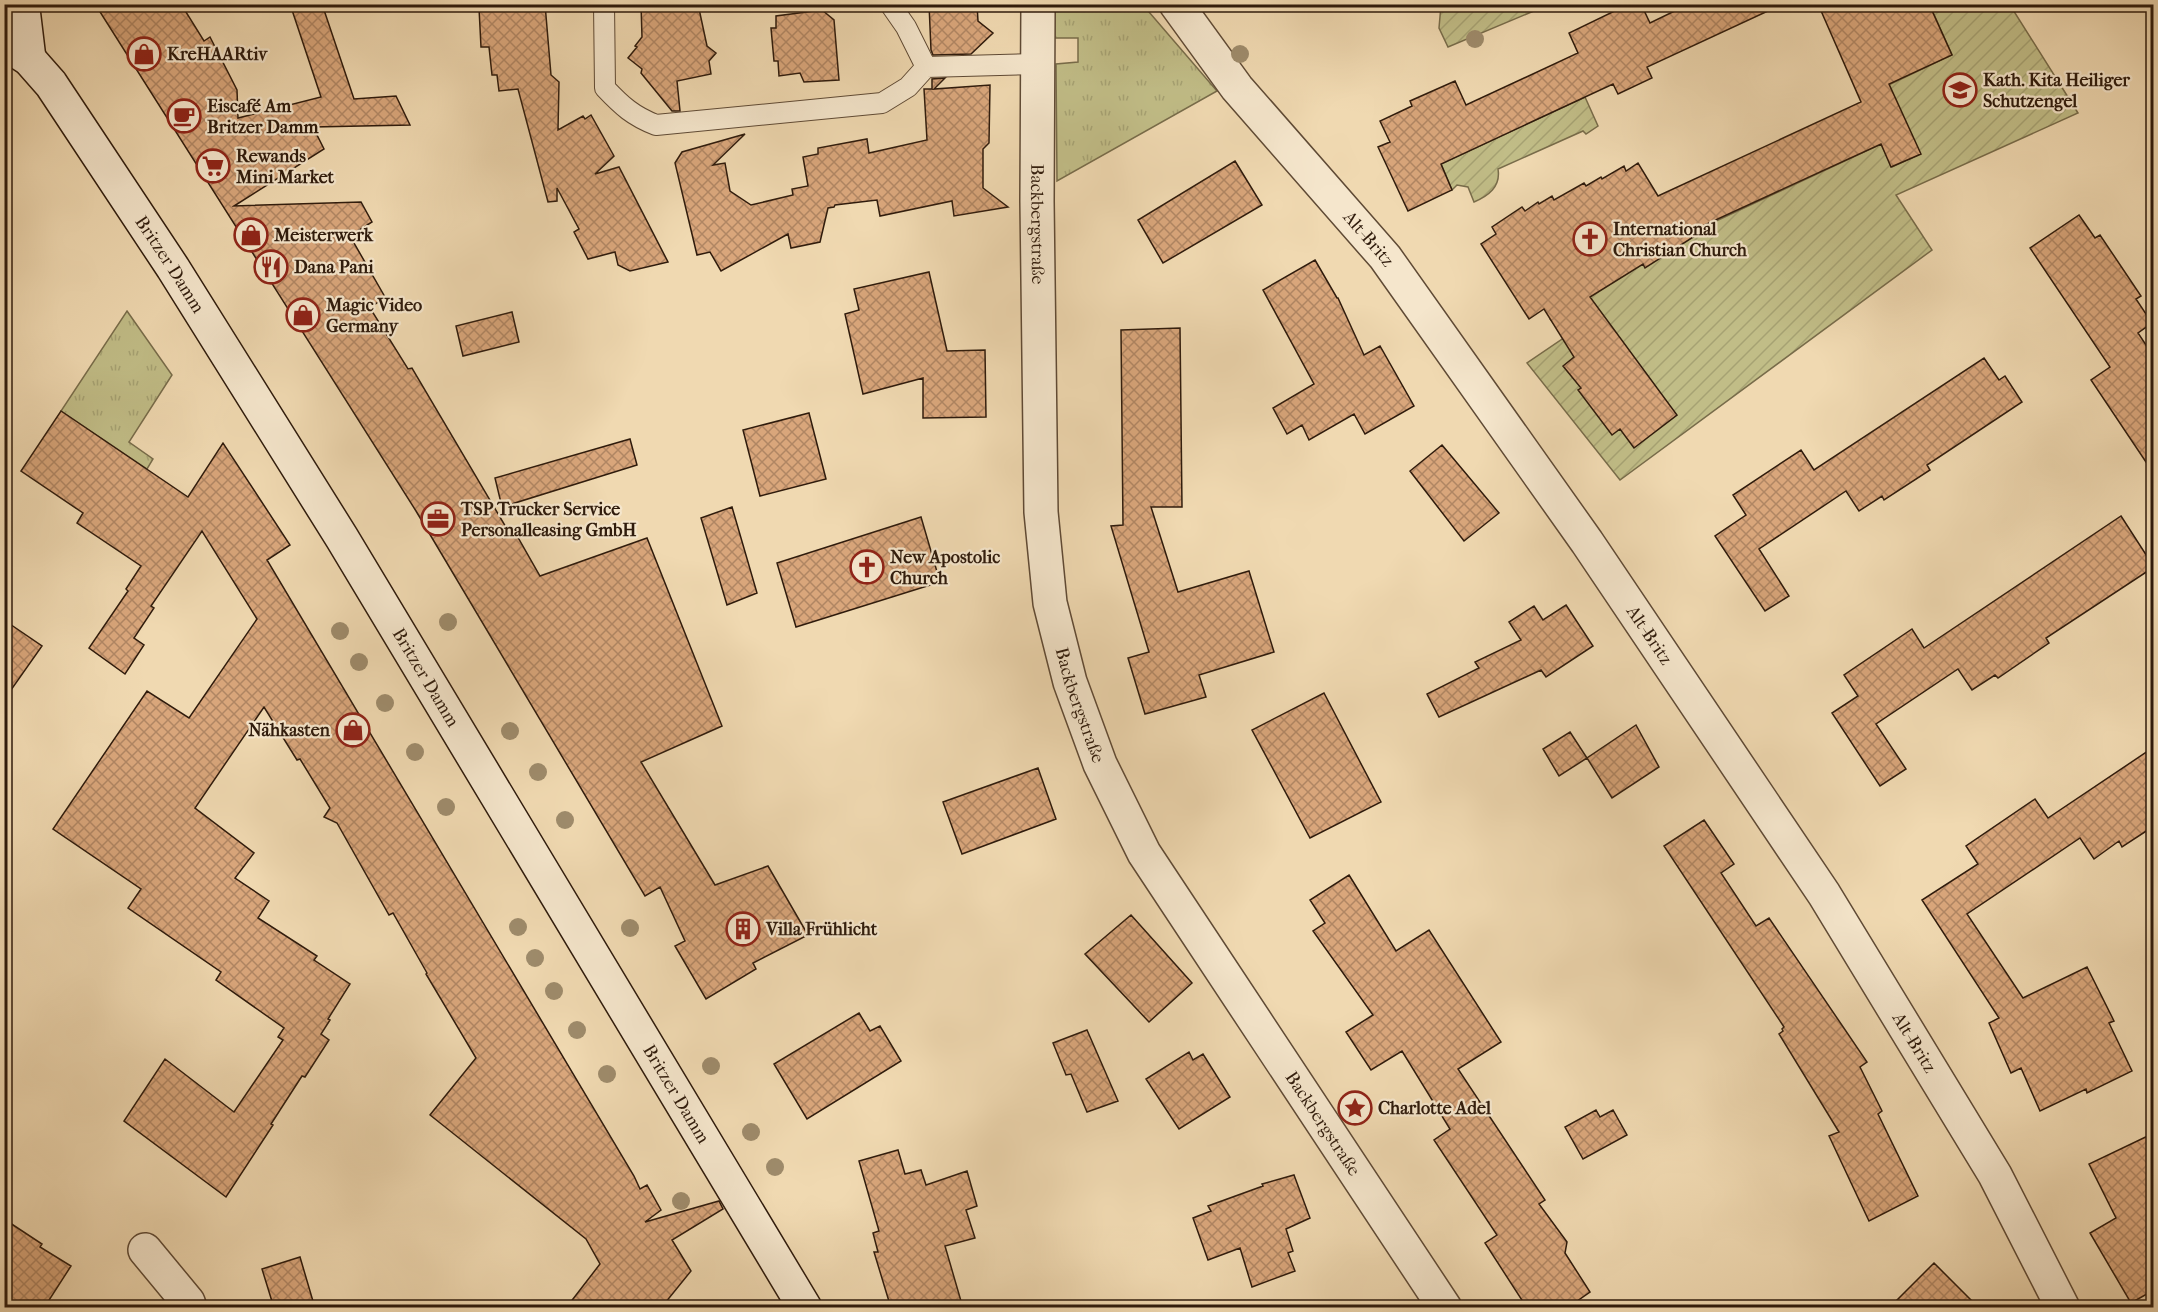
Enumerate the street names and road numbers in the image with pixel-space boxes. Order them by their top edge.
street label: Backbergstraße [1026,164,1049,285]
street label: Alt-Britz [1338,206,1399,270]
street label: Britzer Damm [131,212,209,317]
street label: Alt-Britz [1622,601,1677,669]
street label: Britzer Damm [388,624,464,731]
street label: Backbergstraße [1051,645,1109,766]
street label: Alt-Britz [1888,1008,1941,1076]
street label: Britzer Damm [639,1041,714,1147]
street label: Backbergstraße [1281,1068,1365,1180]

